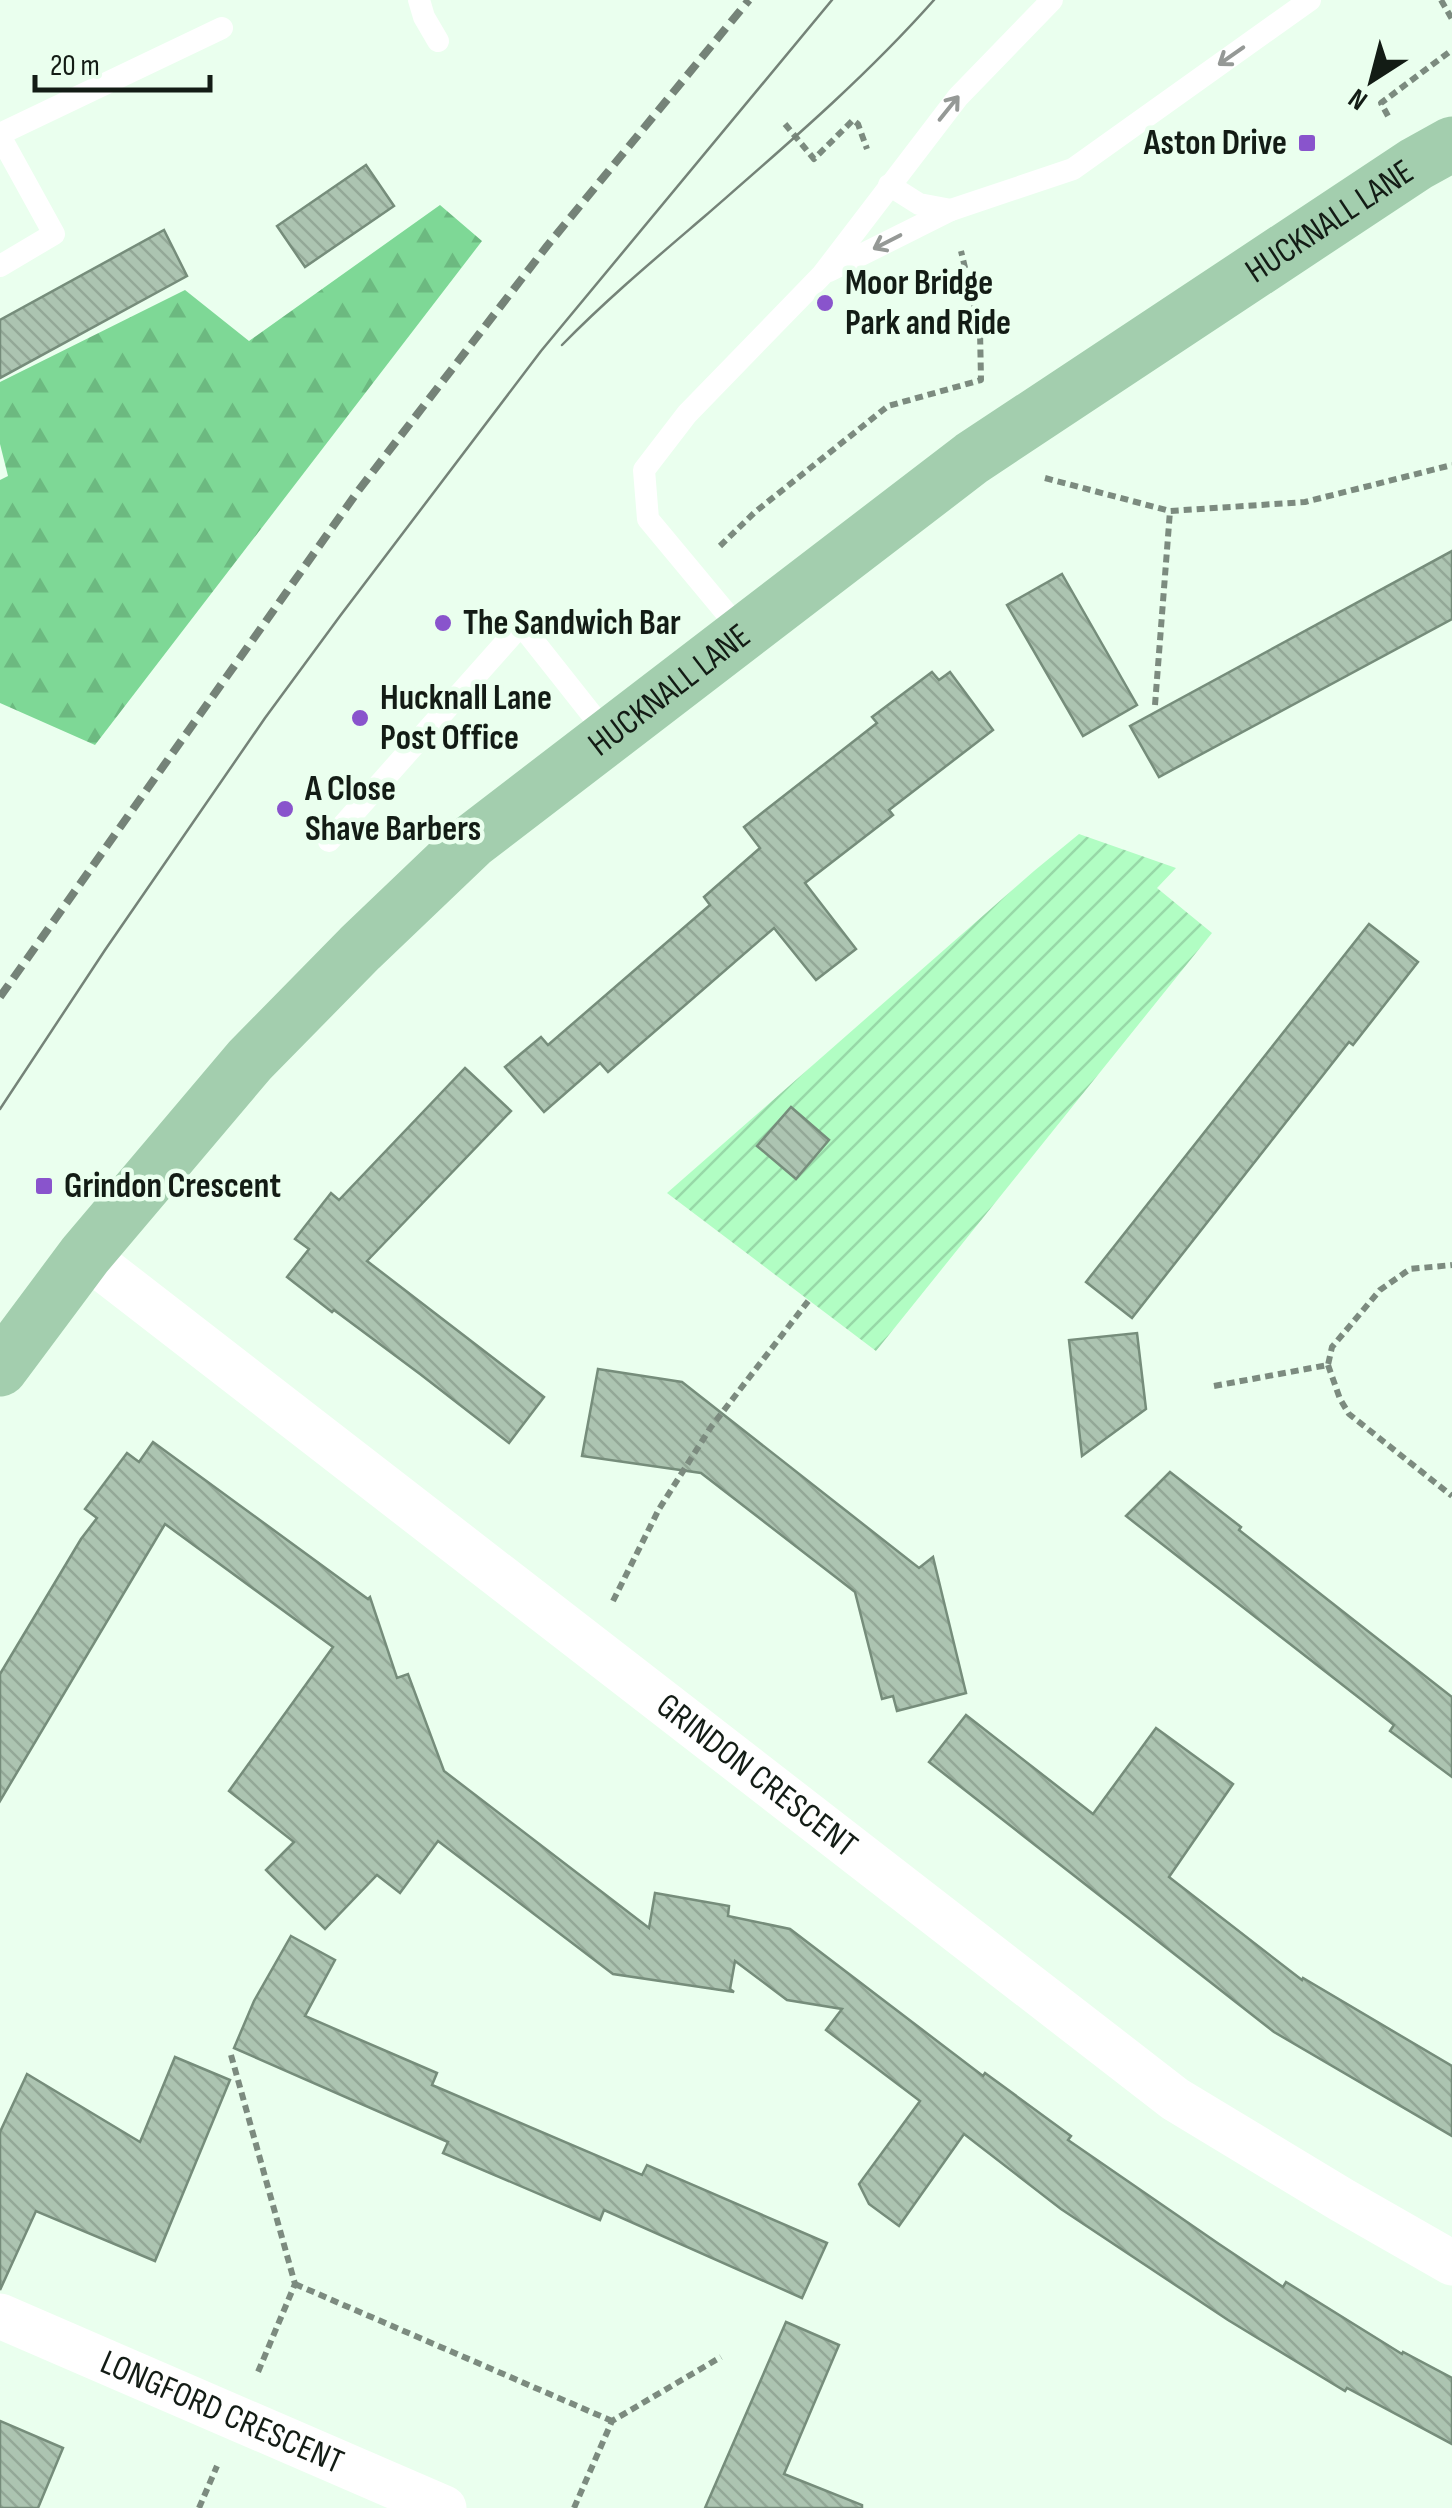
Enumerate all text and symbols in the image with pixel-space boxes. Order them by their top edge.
scale bar [35,30,210,92]
north arrow [1322,30,1422,130]
one-way arrow [1218,46,1245,67]
text: 20 m [50,48,100,84]
text: N [1342,81,1374,117]
one-way arrow [938,95,959,122]
place label: Aston Drive [1143,122,1287,165]
marker: Aston Drive [1296,132,1318,154]
street label: HUCKNALL LANE [1237,150,1422,292]
one-way arrow [872,233,902,252]
place label: Moor Bridge Park and Ride [845,262,1011,345]
marker: Moor Bridge Park and Ride [814,292,836,314]
place label: The Sandwich Bar [463,602,681,645]
marker: The Sandwich Bar [432,612,454,634]
street label: HUCKNALL LANE [580,614,759,766]
place label: Hucknall Lane Post Office [380,677,552,760]
marker: Hucknall Lane Post Office [349,707,371,729]
place label: A Close Shave Barbers [304,768,481,851]
marker: A Close Shave Barbers [274,798,296,820]
place label: Grindon Crescent [64,1165,281,1208]
marker: Grindon Crescent [33,1175,55,1197]
street label: GRINDON CRESCENT [648,1684,866,1867]
street label: LONGFORD CRESCENT [94,2341,350,2483]

